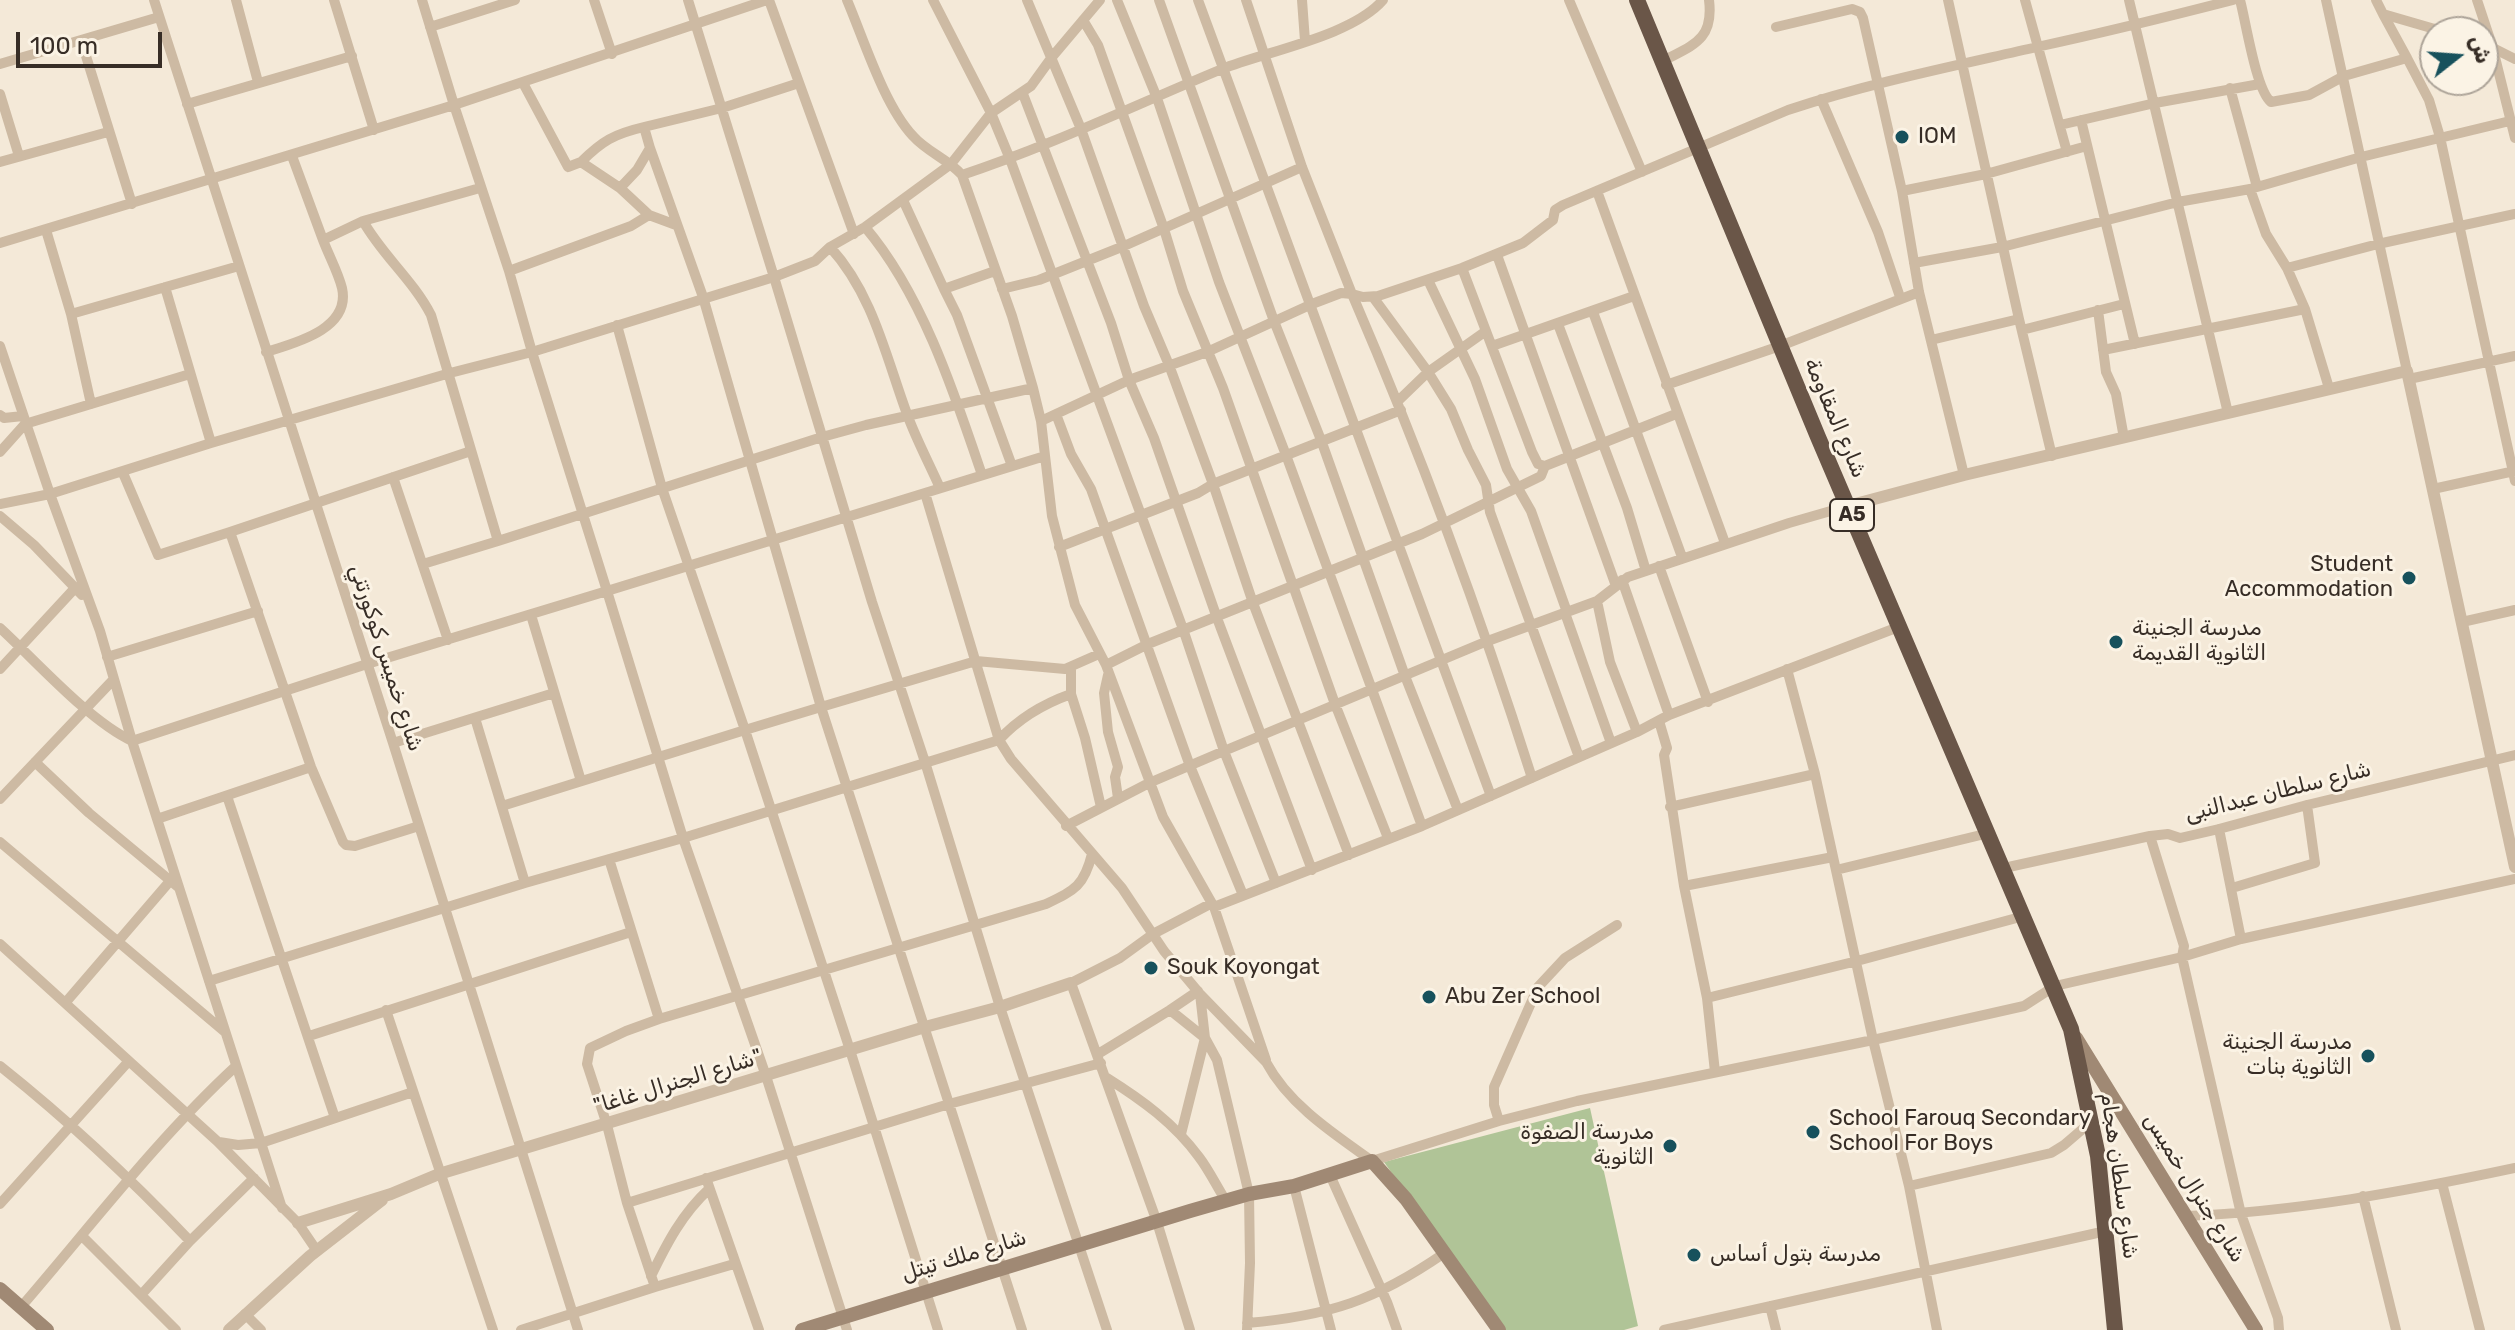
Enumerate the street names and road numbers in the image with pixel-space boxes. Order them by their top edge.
street label: شارع المقاومة [1798,354,1872,482]
road number: A5 [1830,499,1874,531]
street label: شارع خميس كوكورتني [343,561,429,755]
street label: شارع سلطان عبدالنبى [2182,756,2374,828]
street label: "شارع الجنرال غاغا" [591,1044,765,1120]
street label: شارع سلطان هجام [2094,1091,2144,1261]
street label: شارع جنرال خميس [2137,1108,2251,1268]
street label: شارع ملك تيتل [898,1224,1030,1288]

